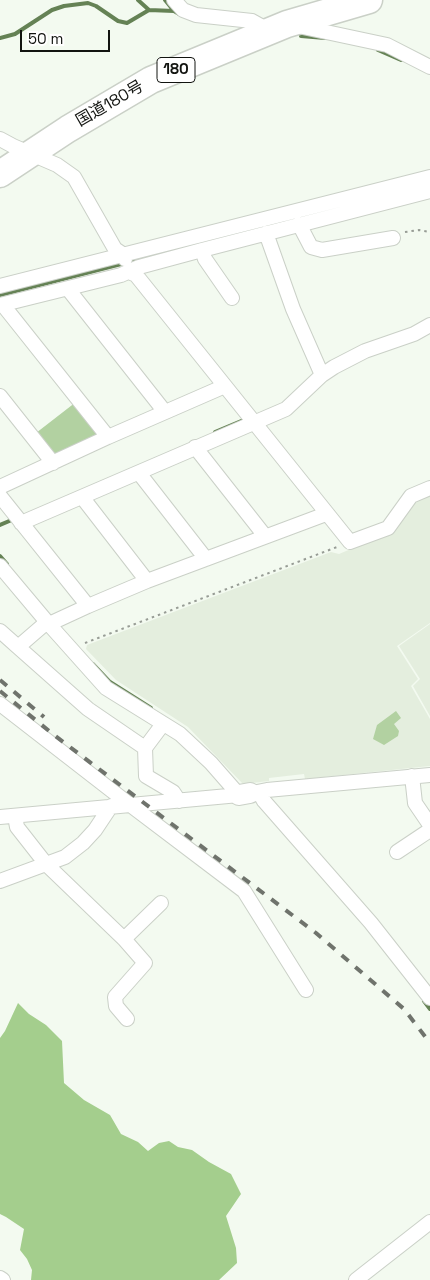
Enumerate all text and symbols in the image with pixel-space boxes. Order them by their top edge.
scale bar [22,20,112,52]
text: 50 m [28,29,63,48]
road number: 180 [157,58,195,82]
street label: 国道180号 [73,77,147,131]

